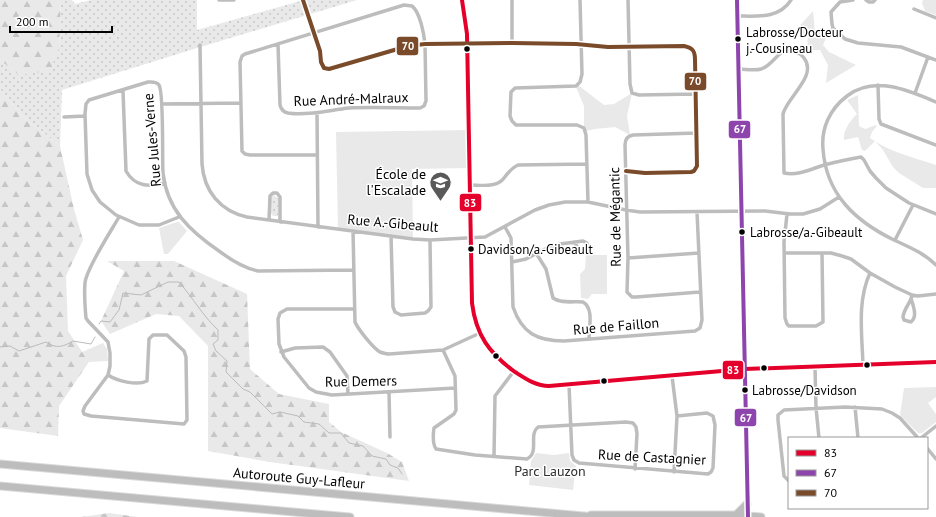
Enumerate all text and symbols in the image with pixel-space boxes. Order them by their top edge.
scale bar [10,8,112,34]
text: 200 m [16,14,49,29]
place label: Labrosse/Docteur j.-Cousineau [746,24,844,57]
marker: Labrosse/Docteur j.-Cousineau [733,34,743,44]
line badge: 70 [396,36,419,56]
text: 70 [402,39,414,53]
unlabelled marker [462,44,472,54]
line badge: 70 [684,72,707,91]
text: 70 [689,74,701,88]
street label: Rue André-Malraux [293,88,409,110]
street label: Rue Jules-Verne [139,93,165,187]
line badge: 67 [728,120,751,139]
text: 67 [734,122,746,136]
place label: École de l'Escalade [367,165,426,199]
street label: Rue de Mégantic [605,167,625,267]
school or university icon: École de l'Escalade [428,169,454,202]
line badge: 83 [459,193,482,212]
text: 83 [464,196,476,210]
street label: Rue A.-Gibeault [347,210,440,236]
place label: Labrosse/a.-Gibeault [750,224,863,241]
marker: Labrosse/a.-Gibeault [737,227,747,237]
place label: Davidson/a.-Gibeault [478,241,593,258]
marker: Davidson/a.-Gibeault [466,244,476,254]
street label: Rue de Faillon [572,313,660,339]
unlabelled marker [491,351,501,361]
line badge: 83 [722,360,744,380]
unlabelled marker [862,360,872,370]
text: 83 [727,363,739,377]
unlabelled marker [759,363,769,373]
street label: Rue Demers [325,371,397,391]
unlabelled marker [599,376,609,386]
place label: Labrosse/Davidson [752,382,857,399]
marker: Labrosse/Davidson [740,385,750,395]
line badge: 67 [734,408,757,427]
text: 67 [740,411,752,425]
legend [788,437,928,509]
street label: Rue de Castagnier [598,445,707,469]
text: 83 [824,445,837,460]
park label: Parc Lauzon [514,462,586,480]
street label: Autoroute Guy-Lafleur [232,463,366,493]
text: 67 [824,465,837,480]
text: 70 [824,485,838,500]

